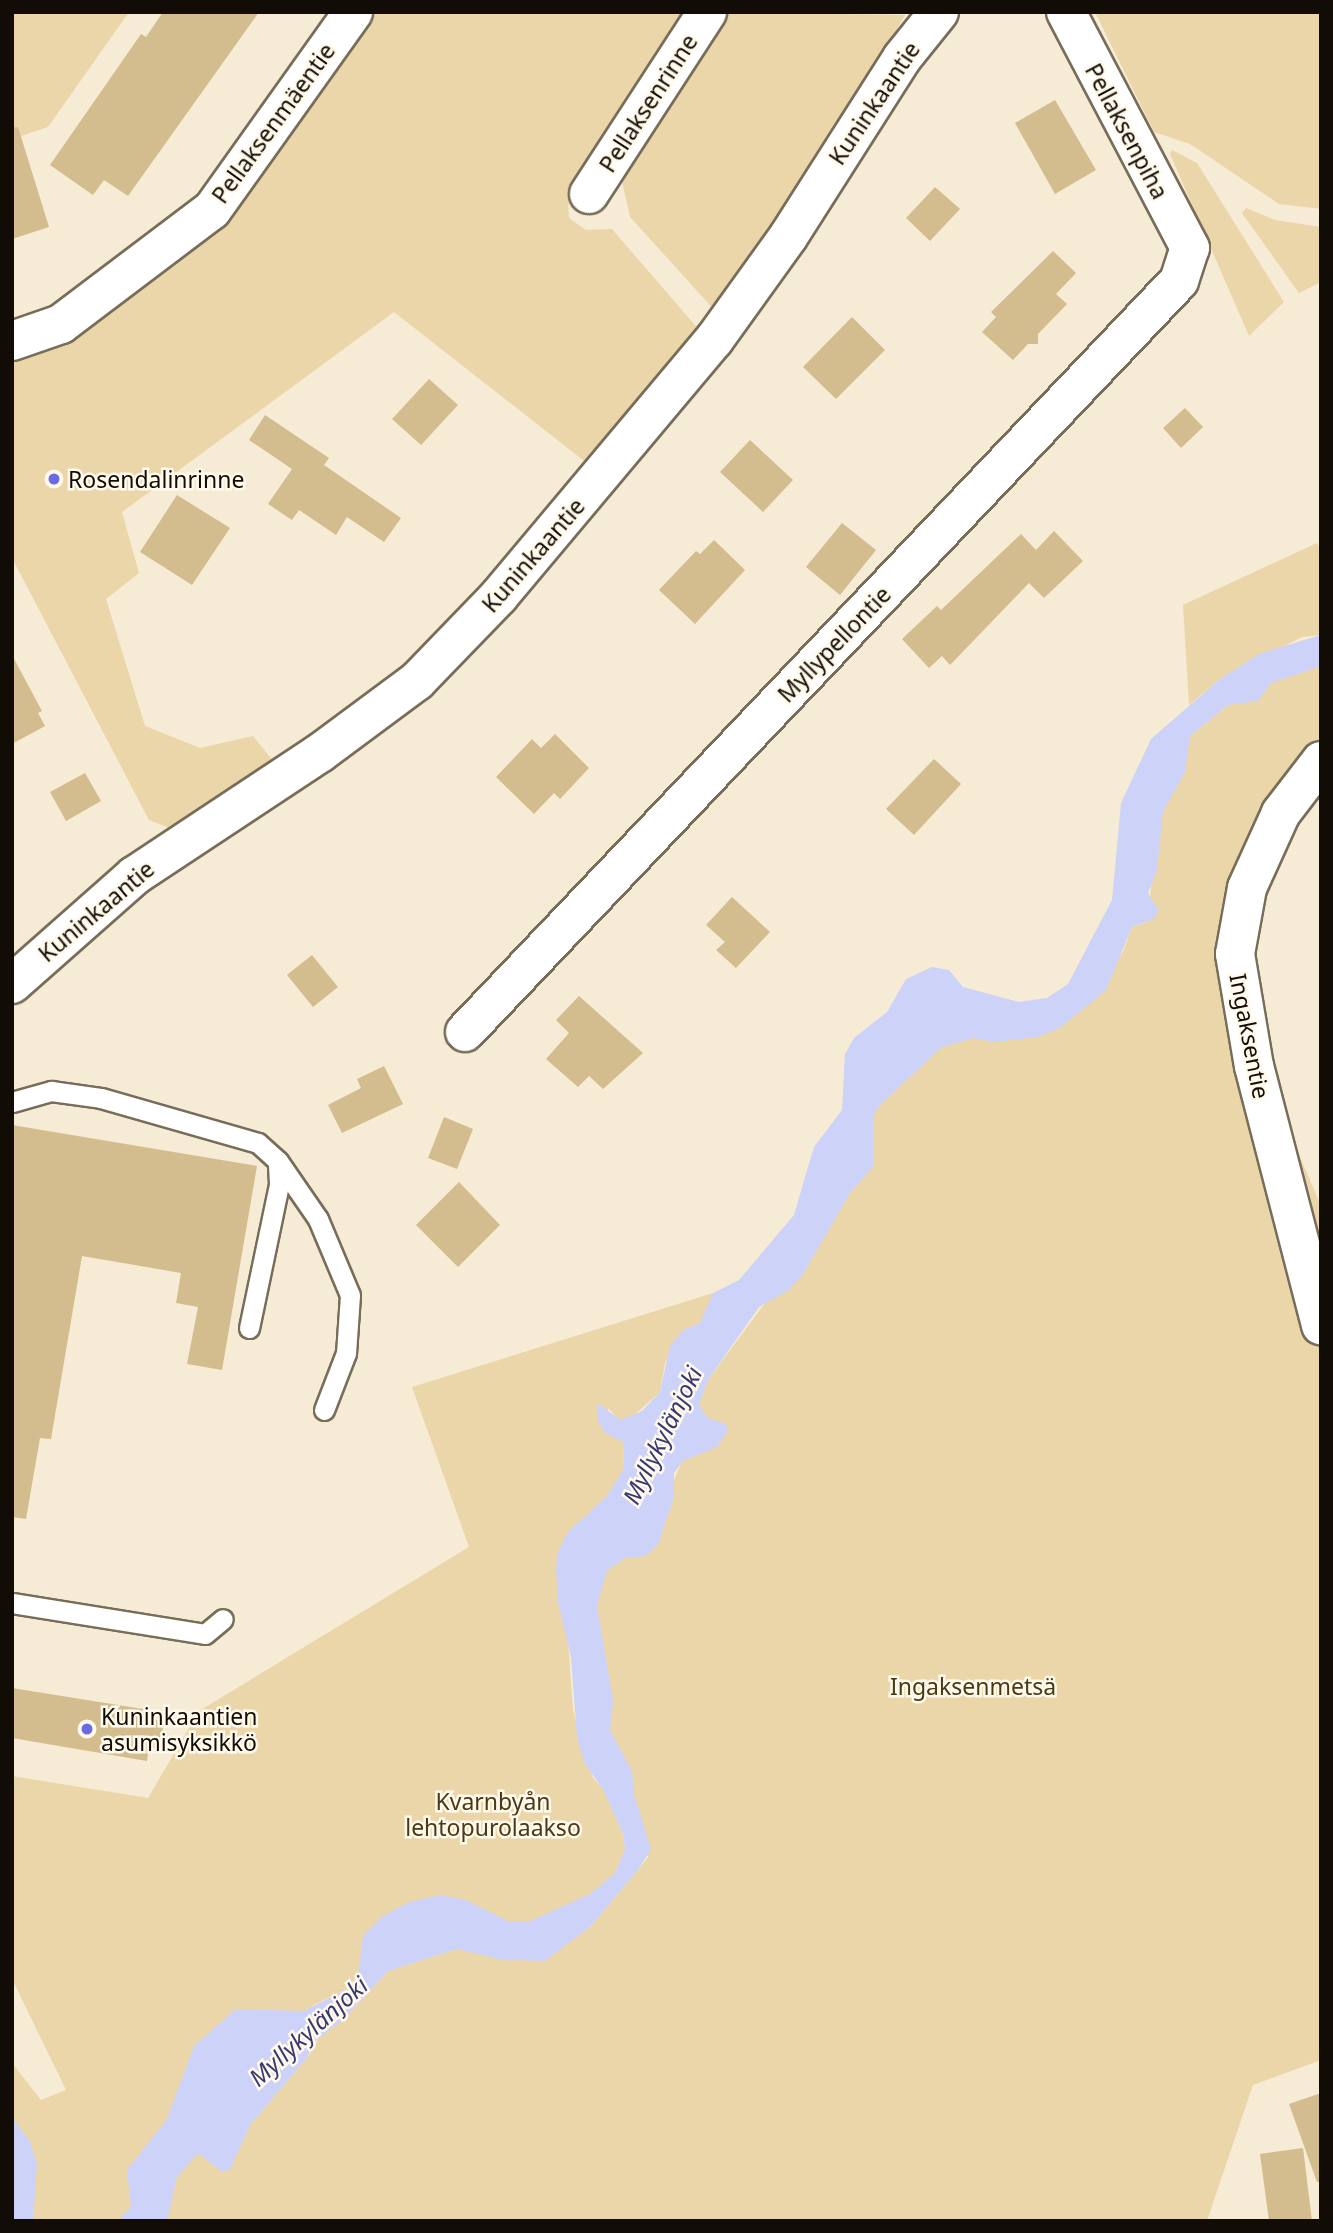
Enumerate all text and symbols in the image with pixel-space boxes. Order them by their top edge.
street label: Pellaksenrinne [593,29,703,177]
street label: Kuninkaantie [823,36,925,170]
street label: Pellaksenmäentie [206,38,340,208]
street label: Pellaksenpiha [1080,59,1174,203]
place label: Rosendalinrinne [68,465,244,493]
marker: Rosendalinrinne [46,471,62,487]
street label: Kuninkaantie [476,492,590,618]
street label: Myllypellontie [772,580,896,708]
street label: Kuninkaantie [33,855,159,967]
street label: Ingaksentie [1224,971,1276,1101]
water label: Myllykylänjoki [616,1361,708,1509]
park label: Ingaksenmetsä [890,1672,1056,1700]
place label: Kuninkaantien asumisyksikkö [101,1702,258,1756]
marker: Kuninkaantien asumisyksikkö [79,1721,95,1737]
park label: Kvarnbyån lehtopurolaakso [405,1787,581,1841]
water label: Myllykylänjoki [243,1970,373,2092]

